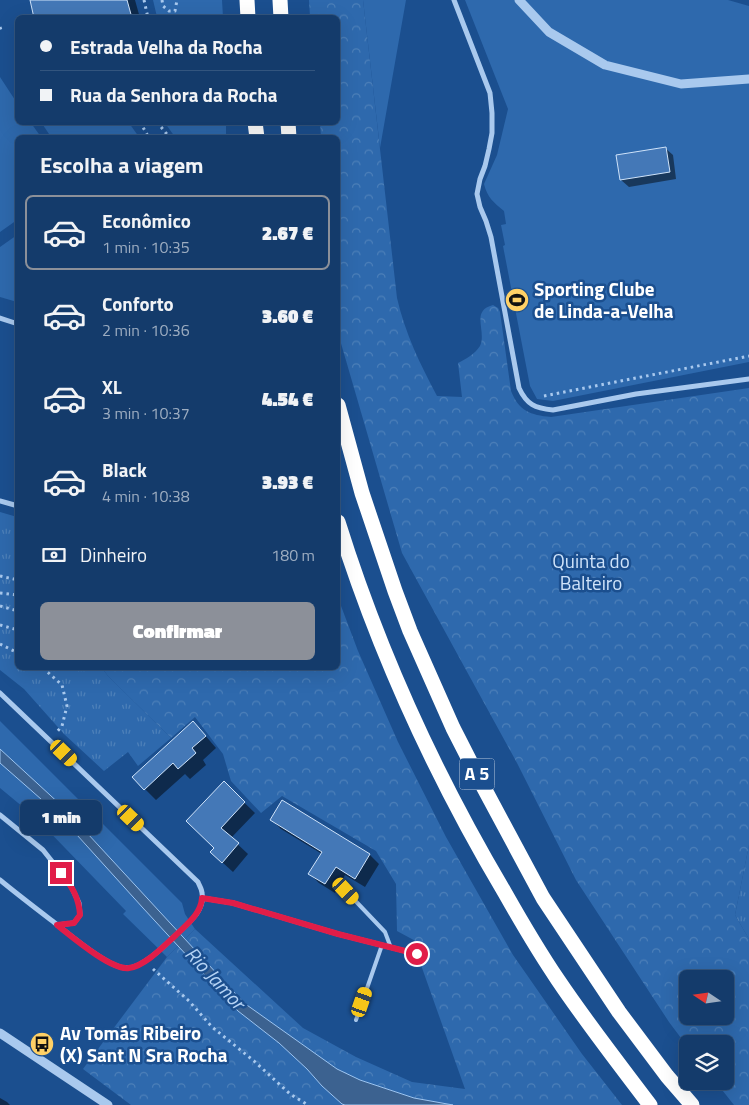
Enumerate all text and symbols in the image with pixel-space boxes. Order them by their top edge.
text: Estrada Velha da Rocha [70,32,262,61]
text: Rua da Senhora da Rocha [70,80,277,109]
text: Escolha a viagem [40,148,204,182]
text: Econômico [102,206,191,235]
icon: car [42,210,87,255]
text: 2.67 € [262,218,313,247]
text: 1 min · 10:35 [102,235,190,259]
place label: Sporting Clube de Linda-a-Velha [534,274,674,325]
sports icon: Sporting Clube de Linda-a-Velha [504,287,530,313]
text: Conforto [102,289,174,318]
icon: car [42,293,87,338]
text: 3.60 € [262,301,313,330]
text: 2 min · 10:36 [102,318,190,342]
text: XL [102,372,122,401]
icon: car [42,376,87,421]
text: 4.54 € [262,384,313,413]
text: 3 min · 10:37 [102,401,190,425]
text: Black [102,455,147,484]
icon: car [42,459,87,504]
text: 3.93 € [262,467,313,496]
text: 4 min · 10:38 [102,484,190,508]
text: Dinheiro [80,540,147,569]
icon: cash [40,541,68,569]
text: 180 m [271,543,315,567]
park label: Quinta do Balteiro [552,546,630,597]
button: Confirmar [40,602,315,660]
car [47,737,80,769]
road number: A 5 [460,759,494,790]
callout: 1 min [20,800,102,836]
car [114,802,147,834]
text: 1 min [41,805,81,829]
route end [50,862,72,884]
car [330,875,361,907]
water label: Rio Jamor [178,939,255,1018]
route start [406,943,428,965]
north arrow [679,970,734,1025]
map controls [679,970,734,1090]
car [350,985,373,1019]
place label: Av Tomás Ribeiro (X) Sant N Sra Rocha [60,1018,228,1069]
bus stop icon: Av Tomás Ribeiro (X) Sant N Sra Rocha [29,1031,55,1057]
button: layers [679,1035,734,1090]

